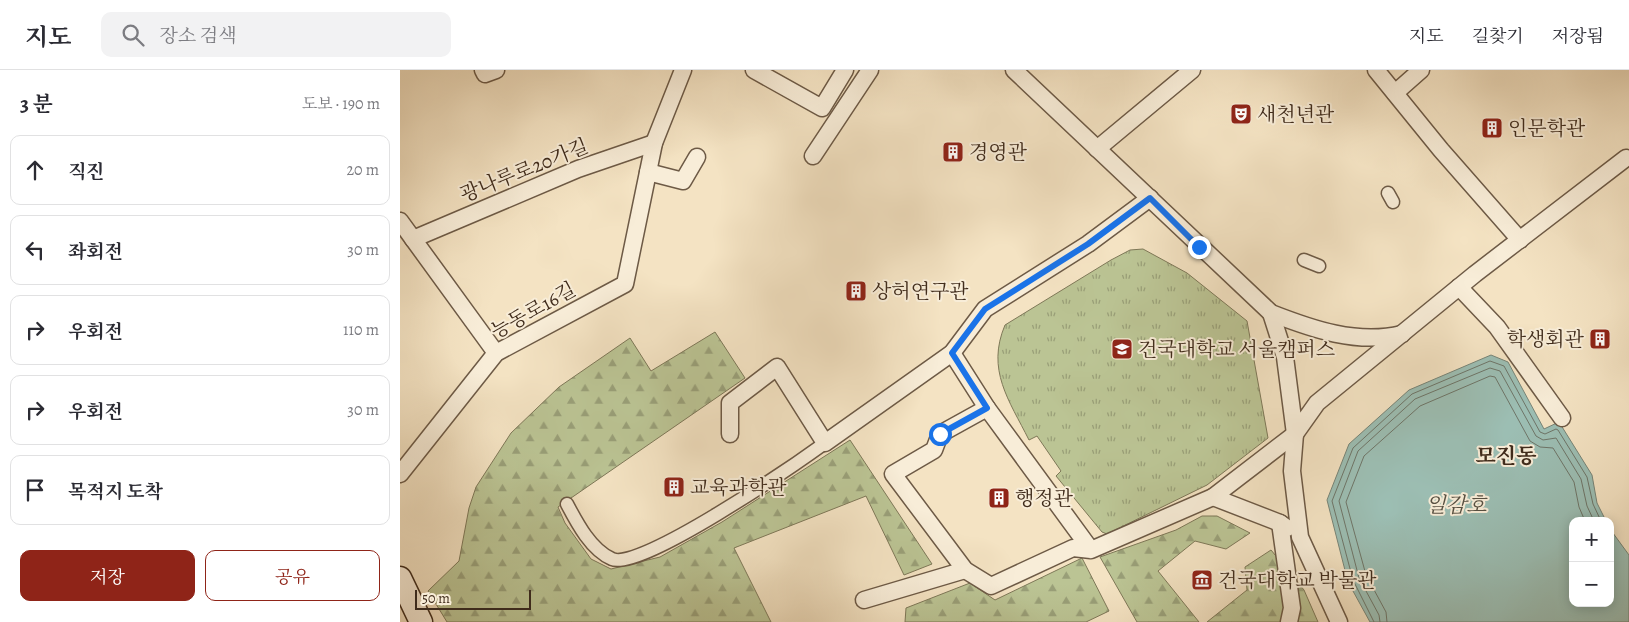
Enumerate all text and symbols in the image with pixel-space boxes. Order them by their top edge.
search box [101,12,451,57]
text: 지도 [25,21,71,53]
icon: search [119,21,147,49]
text: 장소 검색 [159,23,237,49]
text: 지도 [1409,24,1444,48]
text: 길찾기 [1472,24,1524,48]
text: 저장됨 [1552,24,1604,48]
text: 3 분 [20,90,53,118]
text: 도보 · 190 m [302,93,380,115]
place label: 새천년관 [1257,101,1335,128]
theatre icon: 새천년관 [1229,102,1253,126]
place label: 인문학관 [1508,115,1586,142]
building icon: 인문학관 [1480,116,1504,140]
street label: 광나루로20가길 [456,132,592,208]
place label: 경영관 [969,139,1028,166]
building icon: 경영관 [941,140,965,164]
icon: ahead [21,156,49,184]
text: 직진 [68,159,105,185]
text: 20 m [346,159,379,181]
icon: left [21,236,49,264]
route end [1188,236,1211,259]
text: 좌회전 [68,239,123,265]
text: 30 m [347,239,379,261]
street label: 능동로16길 [486,276,581,345]
place label: 상허연구관 [872,278,969,305]
building icon: 상허연구관 [844,279,868,303]
icon: right [21,316,49,344]
text: 우회전 [68,319,123,345]
text: 110 m [343,319,379,341]
place label: 학생회관 [1507,326,1585,353]
building icon: 학생회관 [1588,327,1612,351]
place label: 건국대학교 서울캠퍼스 [1138,336,1335,363]
school or university icon: 건국대학교 서울캠퍼스 [1110,337,1134,361]
icon: right [21,396,49,424]
text: 우회전 [68,399,123,425]
text: 30 m [347,399,379,421]
route start [929,423,952,446]
district label: 모진동 [1476,442,1536,470]
place label: 교육과학관 [690,474,787,501]
building icon: 교육과학관 [662,475,686,499]
icon: arrive [21,476,49,504]
text: 목적지 도착 [68,479,163,505]
place label: 행정관 [1015,485,1074,512]
building icon: 행정관 [987,486,1011,510]
water label: 일감호 [1426,491,1488,519]
map controls [1569,517,1614,607]
button: + [1569,517,1614,562]
button: 저장 [20,550,195,601]
button: 공유 [205,550,380,601]
button: − [1569,562,1614,607]
place label: 건국대학교 박물관 [1218,567,1377,594]
museum icon: 건국대학교 박물관 [1190,568,1214,592]
scale bar [415,587,531,610]
text: 50 m [422,589,450,608]

